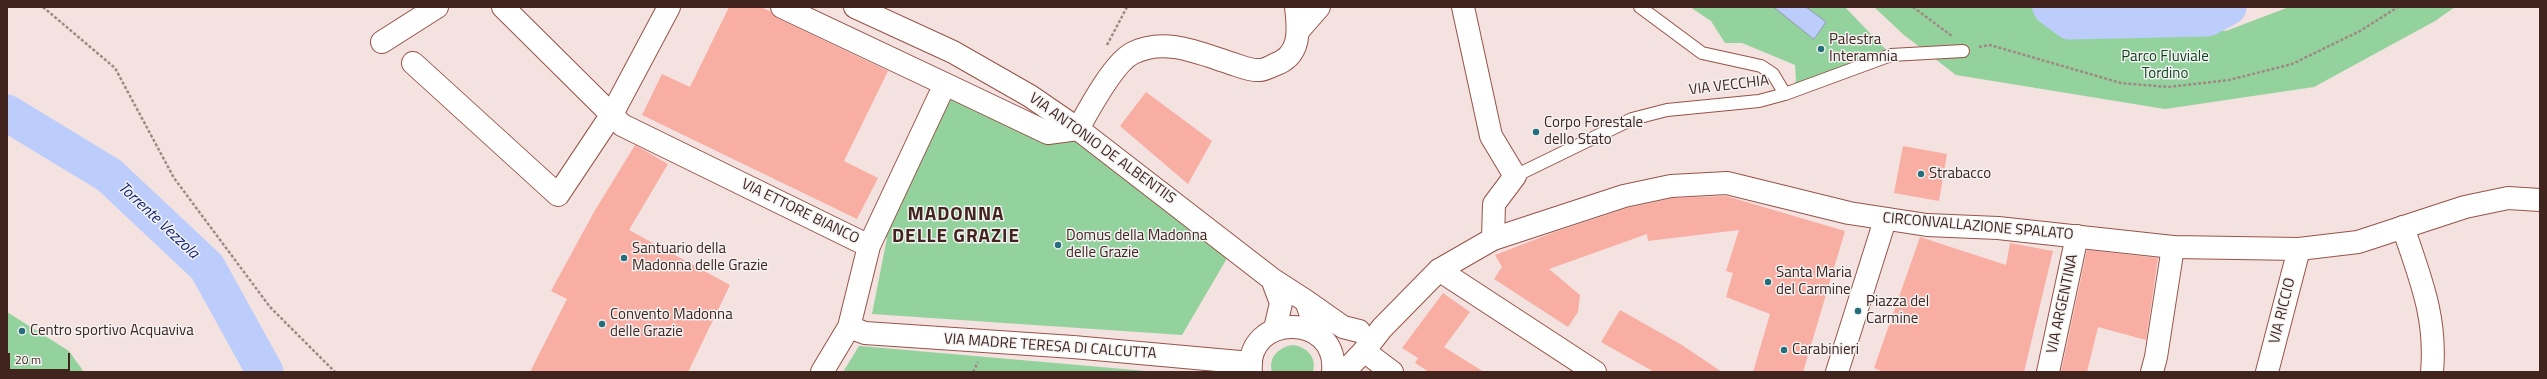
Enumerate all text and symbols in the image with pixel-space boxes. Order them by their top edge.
place label: Palestra Interamnia [1829,31,1898,66]
marker: Palestra Interamnia [1816,44,1826,54]
park label: Parco Fluviale Tordino [2121,48,2209,83]
street label: VIA VECCHIA [1688,72,1770,100]
street label: VIA ANTONIO DE ALBENTIIS [1025,90,1179,208]
place label: Corpo Forestale dello Stato [1544,114,1643,149]
marker: Corpo Forestale dello Stato [1531,127,1541,137]
place label: Strabacco [1929,165,1991,183]
marker: Strabacco [1916,169,1926,179]
street label: VIA ETTORE BIANCO [738,176,862,248]
water label: Torrente Vezzola [114,179,202,263]
district label: MADONNA DELLE GRAZIE [892,204,1020,248]
street label: CIRCONVALLAZIONE SPALATO [1882,210,2074,244]
place label: Domus della Madonna delle Grazie [1066,227,1207,262]
place label: Santuario della Madonna delle Grazie [632,240,768,275]
marker: Domus della Madonna delle Grazie [1053,240,1063,250]
marker: Santuario della Madonna delle Grazie [619,253,629,263]
street label: VIA ARGENTINA [2044,253,2082,355]
place label: Santa Maria del Carmine [1776,264,1852,299]
street label: VIA RICCIO [2266,276,2300,346]
marker: Santa Maria del Carmine [1763,277,1773,287]
place label: Piazza del Carmine [1866,293,1929,328]
place label: Convento Madonna delle Grazie [610,306,733,341]
marker: Piazza del Carmine [1853,306,1863,316]
marker: Convento Madonna delle Grazie [597,319,607,329]
place label: Centro sportivo Acquaviva [30,322,194,340]
marker: Centro sportivo Acquaviva [17,326,27,336]
street label: VIA MADRE TERESA DI CALCUTTA [943,331,1157,363]
place label: Carabinieri [1792,341,1859,359]
scale bar [10,345,72,371]
marker: Carabinieri [1779,345,1789,355]
text: 20 m [15,350,41,369]

